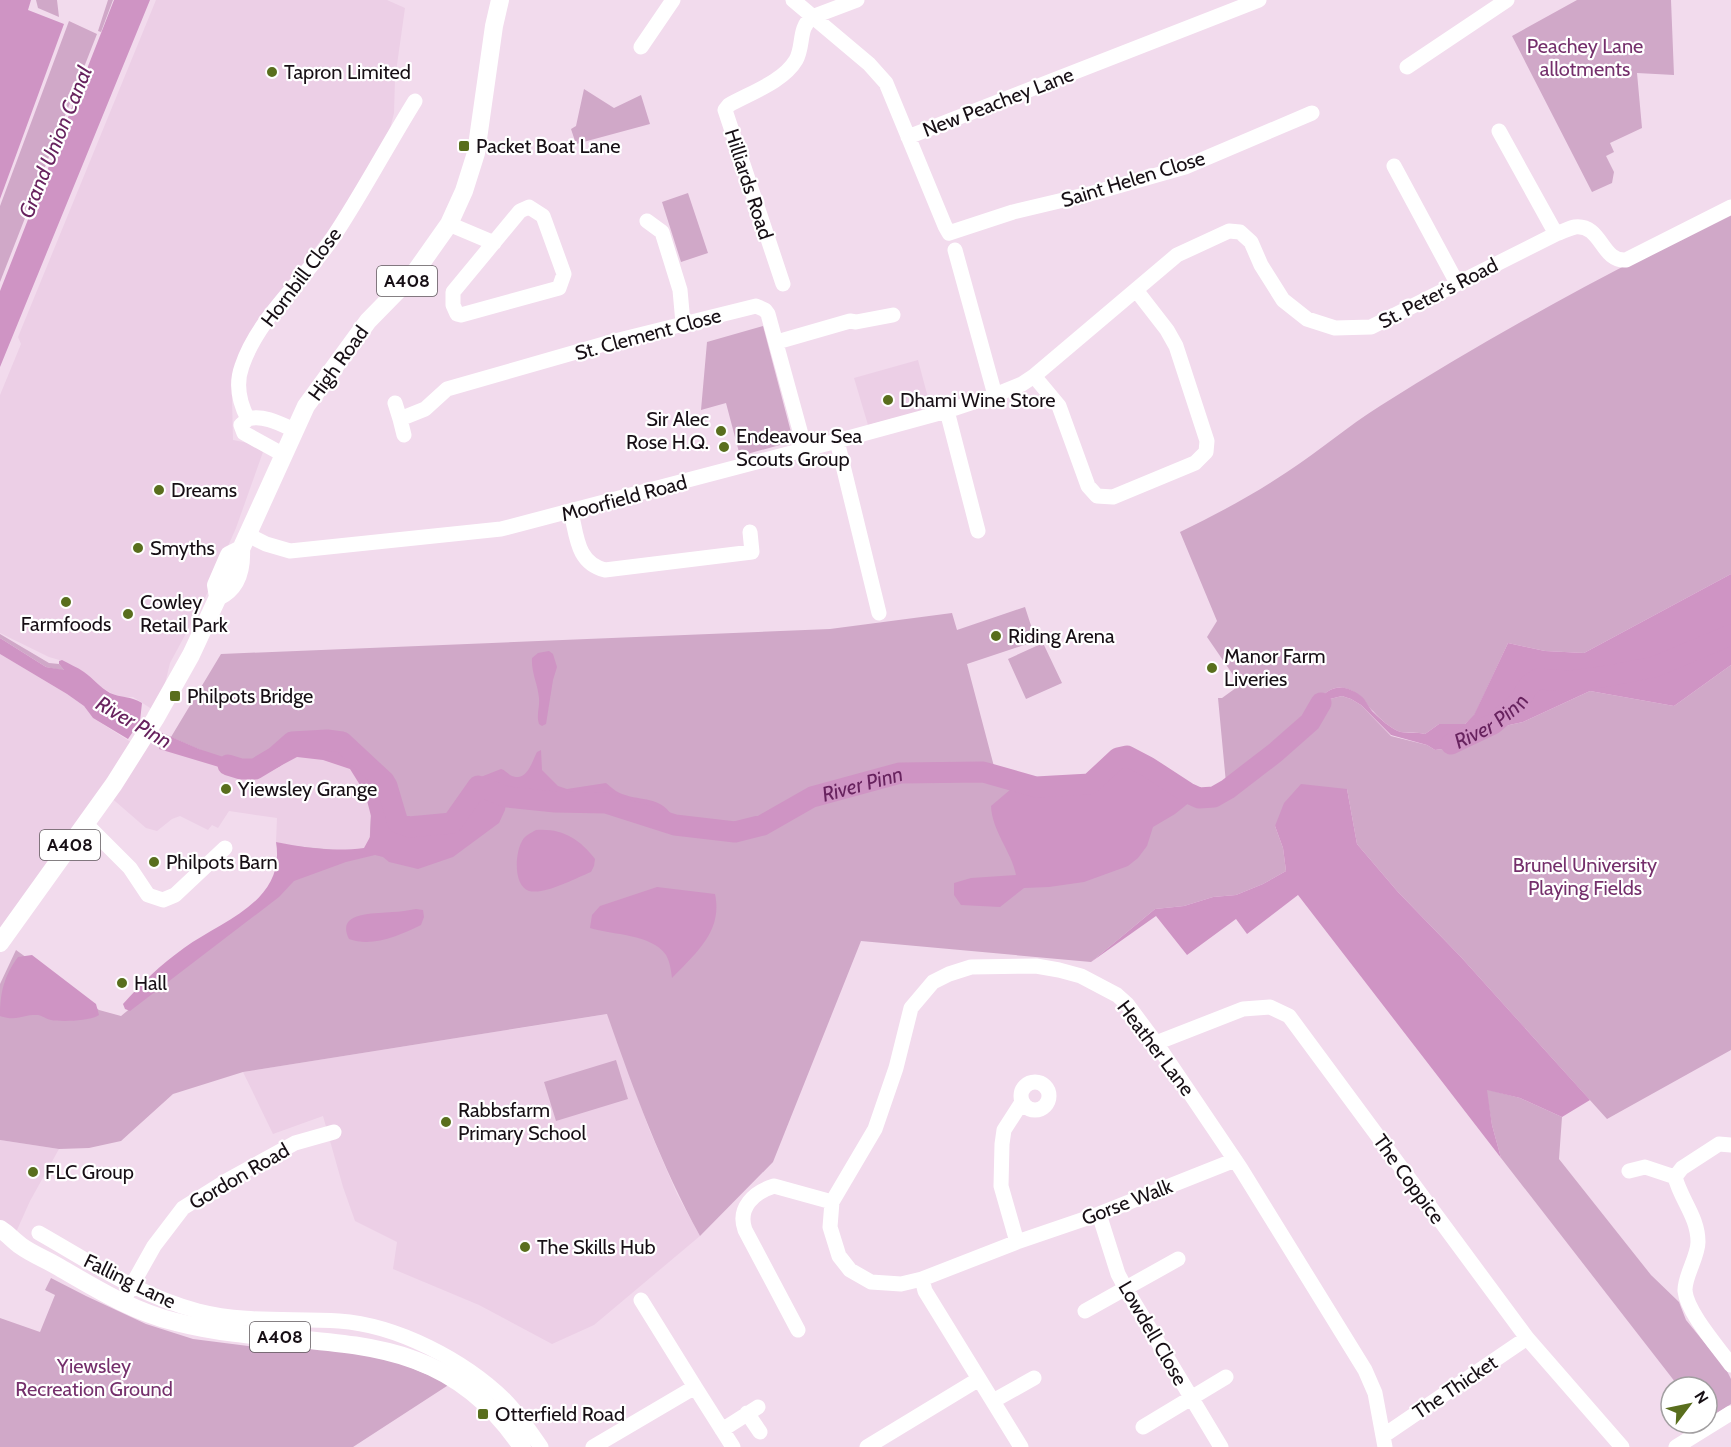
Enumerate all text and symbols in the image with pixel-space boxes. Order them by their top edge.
park label: Peachey Lane allotments [1527,34,1643,81]
place label: Tapron Limited [284,60,411,84]
water label: Grand Union Canal [13,62,97,222]
street label: New Peachey Lane [919,62,1077,142]
marker: Tapron Limited [265,65,279,79]
street label: Hilliards Road [720,126,778,242]
place label: Packet Boat Lane [476,134,620,158]
marker: Packet Boat Lane [457,139,471,153]
street label: Saint Helen Close [1058,146,1208,212]
street label: Hornbill Close [256,223,346,331]
street label: St. Peter's Road [1374,253,1502,333]
road number: A408 [377,266,437,296]
street label: St. Clement Close [572,303,724,365]
street label: High Road [303,321,373,405]
place label: Dhami Wine Store [900,388,1055,412]
marker: Dhami Wine Store [881,393,895,407]
place label: Sir Alec Rose H.Q. [626,407,709,454]
marker: Sir Alec Rose H.Q. [714,424,728,438]
place label: Endeavour Sea Scouts Group [736,424,863,471]
marker: Endeavour Sea Scouts Group [717,440,731,454]
street label: Moorfield Road [559,470,689,526]
place label: Dreams [171,478,237,502]
marker: Dreams [152,483,166,497]
place label: Smyths [150,536,215,560]
marker: Smyths [131,541,145,555]
place label: Cowley Retail Park [140,590,228,637]
marker: Farmfoods [59,595,73,609]
marker: Cowley Retail Park [121,607,135,621]
place label: Farmfoods [21,612,111,636]
place label: Riding Arena [1008,624,1115,648]
marker: Riding Arena [989,629,1003,643]
place label: Manor Farm Liveries [1224,644,1326,691]
marker: Manor Farm Liveries [1205,661,1219,675]
place label: Philpots Bridge [187,684,313,708]
marker: Philpots Bridge [168,689,182,703]
water label: River Pinn [92,690,176,754]
water label: River Pinn [1450,690,1533,753]
water label: River Pinn [819,760,905,806]
place label: Yiewsley Grange [237,777,377,801]
marker: Yiewsley Grange [219,782,233,796]
road number: A408 [40,830,100,860]
place label: Philpots Barn [166,850,278,874]
park label: Brunel University Playing Fields [1513,853,1657,900]
marker: Philpots Barn [147,855,161,869]
place label: Hall [134,971,167,995]
marker: Hall [115,976,129,990]
street label: Heather Lane [1112,996,1200,1100]
place label: Rabbsfarm Primary School [458,1098,586,1145]
marker: Rabbsfarm Primary School [439,1115,453,1129]
street label: The Coppice [1368,1130,1450,1228]
street label: Gordon Road [185,1138,293,1214]
place label: FLC Group [45,1160,134,1184]
marker: FLC Group [26,1165,40,1179]
street label: Gorse Walk [1078,1174,1176,1230]
place label: The Skills Hub [537,1235,656,1259]
marker: The Skills Hub [518,1240,532,1254]
street label: Falling Lane [80,1248,180,1314]
street label: Lowdell Close [1113,1276,1193,1390]
road number: A408 [250,1322,310,1352]
street label: The Thicket [1408,1350,1502,1424]
park label: Yiewsley Recreation Ground [15,1354,173,1401]
north arrow [1659,1375,1719,1435]
text: N [1690,1387,1712,1407]
place label: Otterfield Road [495,1402,625,1426]
marker: Otterfield Road [476,1407,490,1421]

